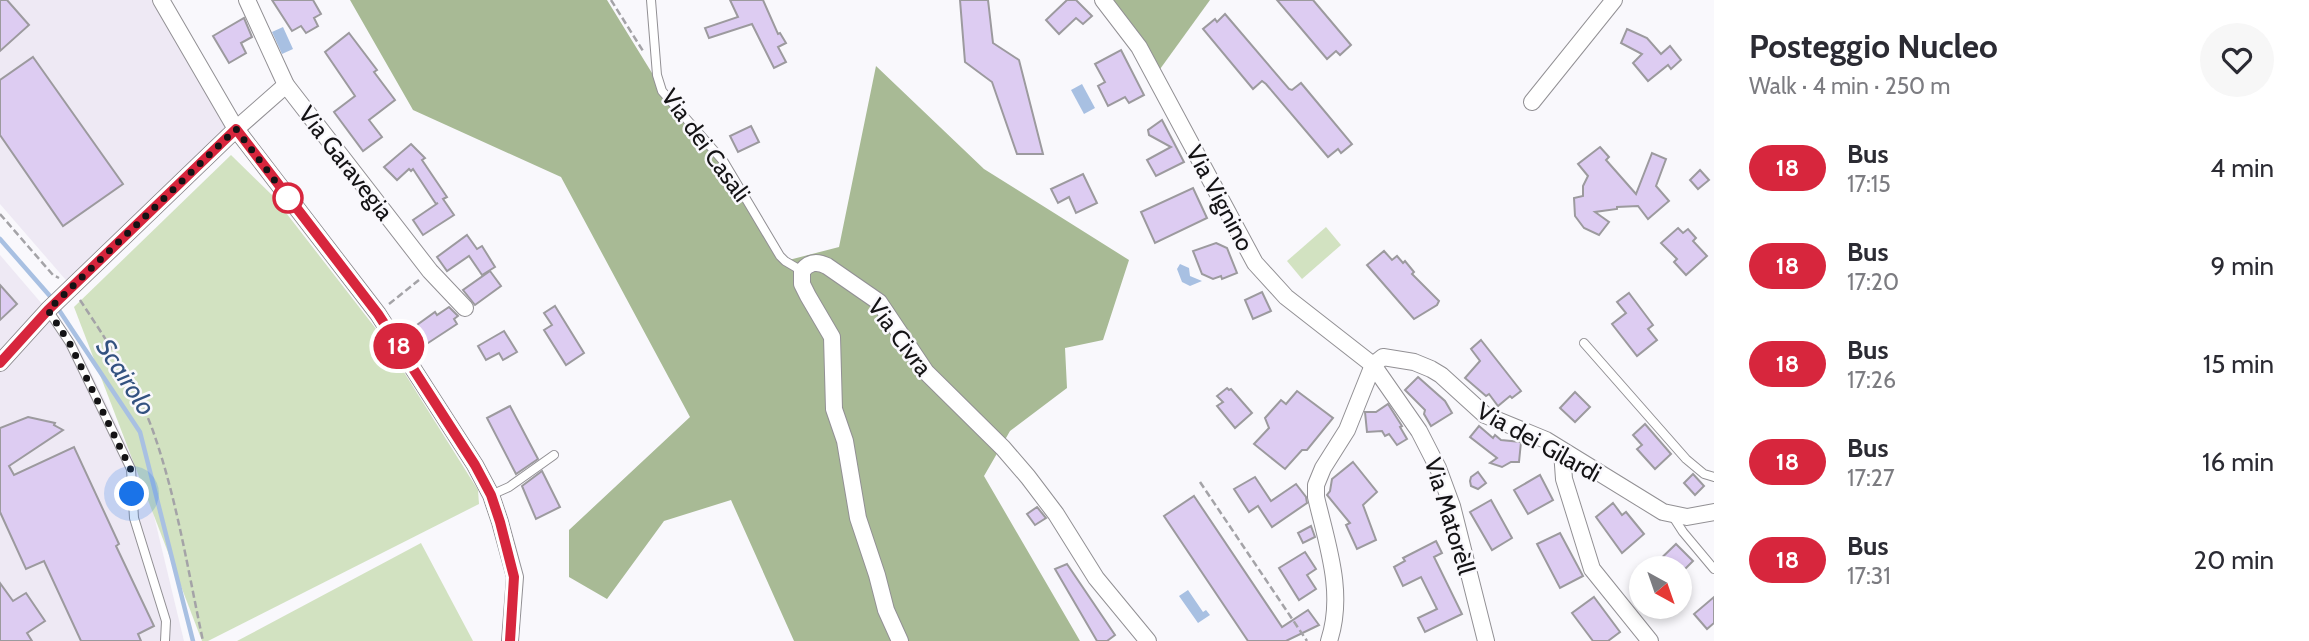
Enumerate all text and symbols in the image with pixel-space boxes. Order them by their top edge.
button: heart [2200,23,2274,97]
text: Posteggio Nucleo [1749,26,1998,66]
text: Walk · 4 min · 250 m [1749,72,1951,100]
street label: Via dei Casali [655,83,757,207]
street label: Via Garavegia [292,100,400,226]
text: Bus [1847,138,1888,170]
street label: Via Vignino [1180,140,1260,256]
text: 4 min [2210,152,2274,184]
text: 18 [1776,153,1799,182]
text: 17:15 [1847,170,1891,198]
unlabelled marker [273,183,303,213]
text: Bus [1847,236,1888,268]
text: 9 min [2211,250,2274,282]
text: 18 [1776,251,1799,280]
text: 17:20 [1847,268,1899,296]
street label: Via Civra [862,293,939,382]
line badge: 18 [368,323,430,369]
text: 18 [387,331,411,360]
water label: Scairolo [89,333,163,421]
text: Bus [1847,334,1888,366]
text: 15 min [2203,348,2274,380]
text: 18 [1776,349,1799,378]
text: 17:26 [1847,366,1896,394]
street label: Via dei Gilardi [1472,396,1606,488]
text: Bus [1847,432,1888,464]
text: 16 min [2202,446,2274,478]
text: 18 [1776,447,1799,476]
street label: Via Matorèll [1419,454,1482,578]
text: 17:27 [1847,464,1894,492]
your location [114,476,149,511]
text: Bus [1847,530,1888,562]
text: 20 min [2194,544,2274,576]
text: 18 [1776,545,1799,574]
north arrow [1629,556,1692,620]
map controls [1629,556,1692,619]
text: 17:31 [1847,562,1891,590]

